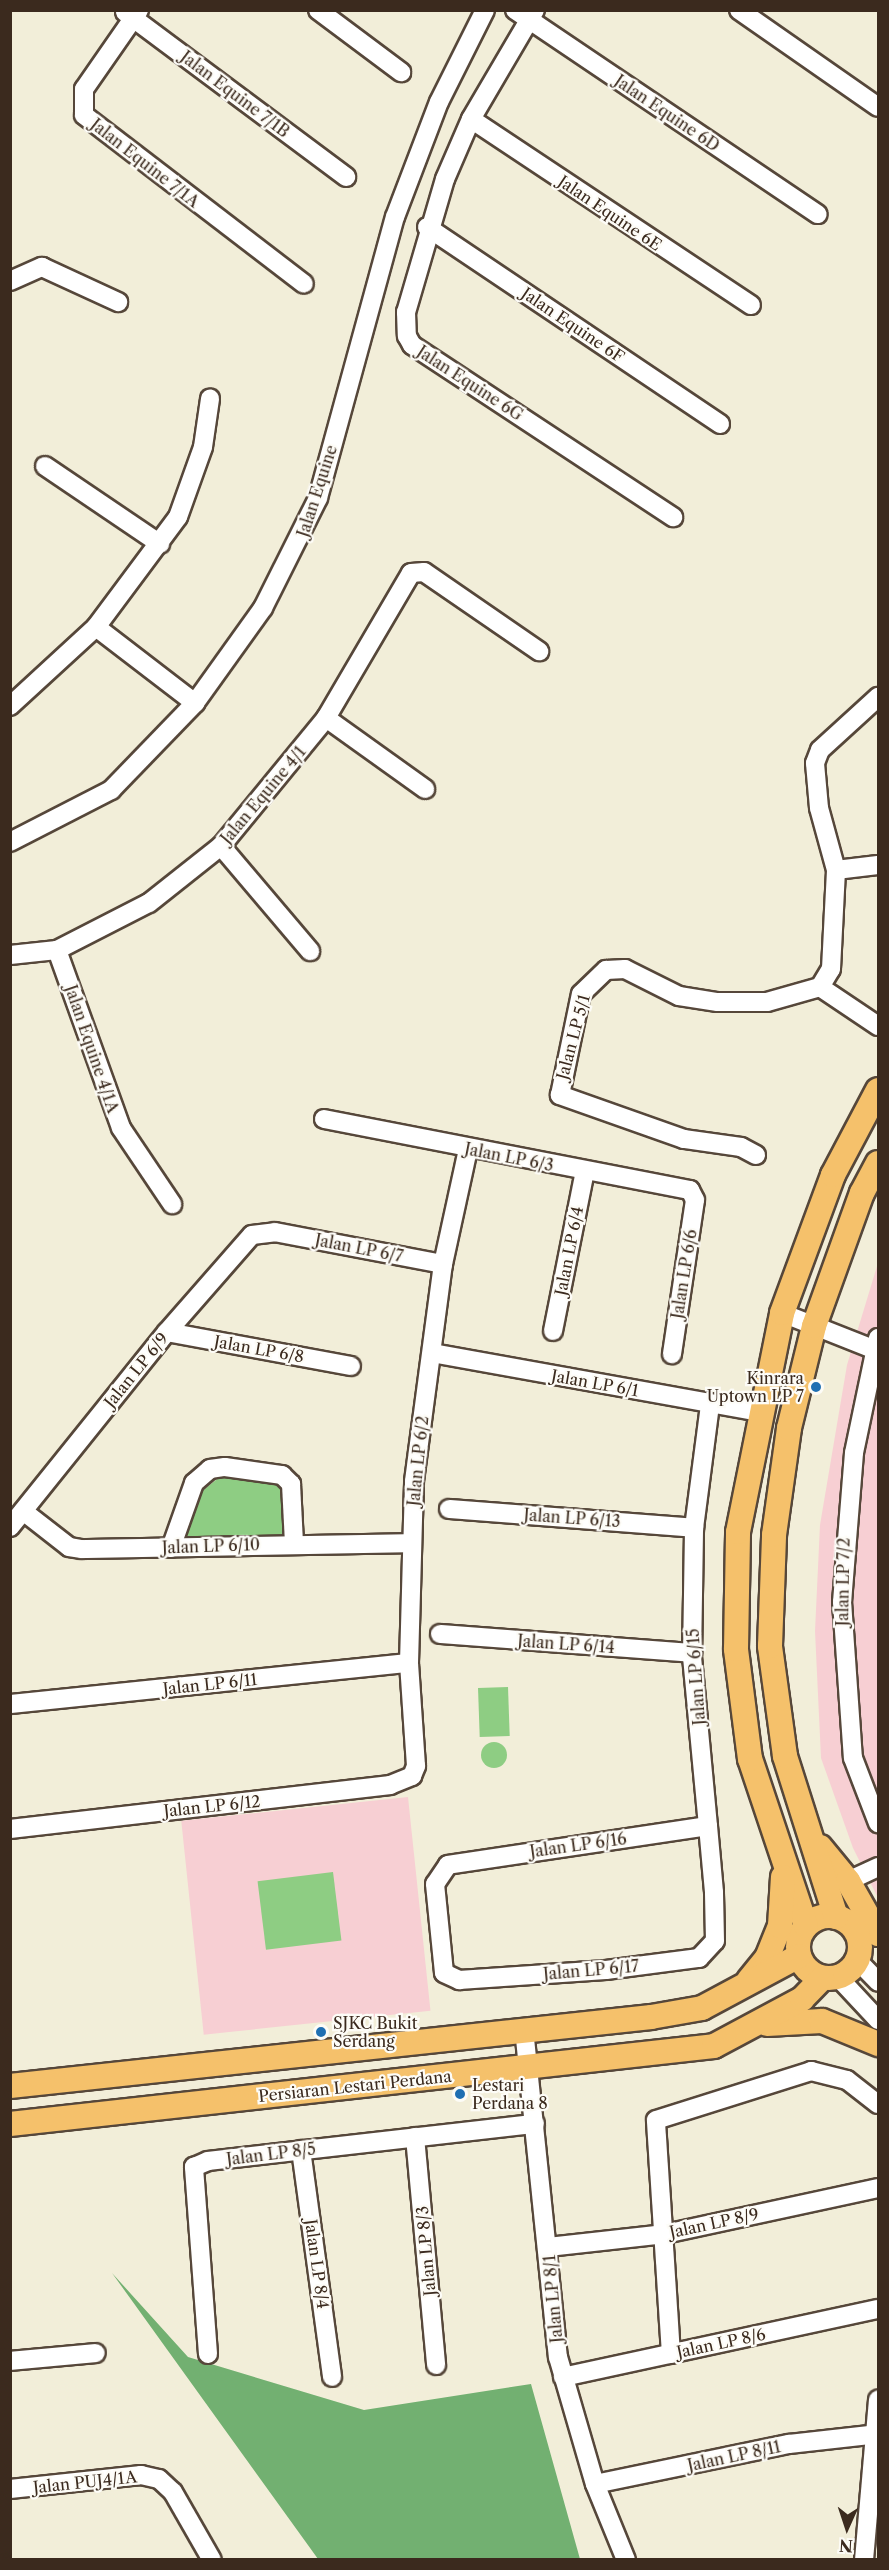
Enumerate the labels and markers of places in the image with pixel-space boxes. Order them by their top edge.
place label: Kinrara Uptown LP 7 [706,1368,804,1406]
marker: Kinrara Uptown LP 7 [809,1380,823,1394]
place label: SJKC Bukit Serdang [333,2013,417,2051]
marker: SJKC Bukit Serdang [314,2025,328,2039]
place label: Lestari Perdana 8 [472,2075,548,2113]
marker: Lestari Perdana 8 [453,2087,467,2101]

